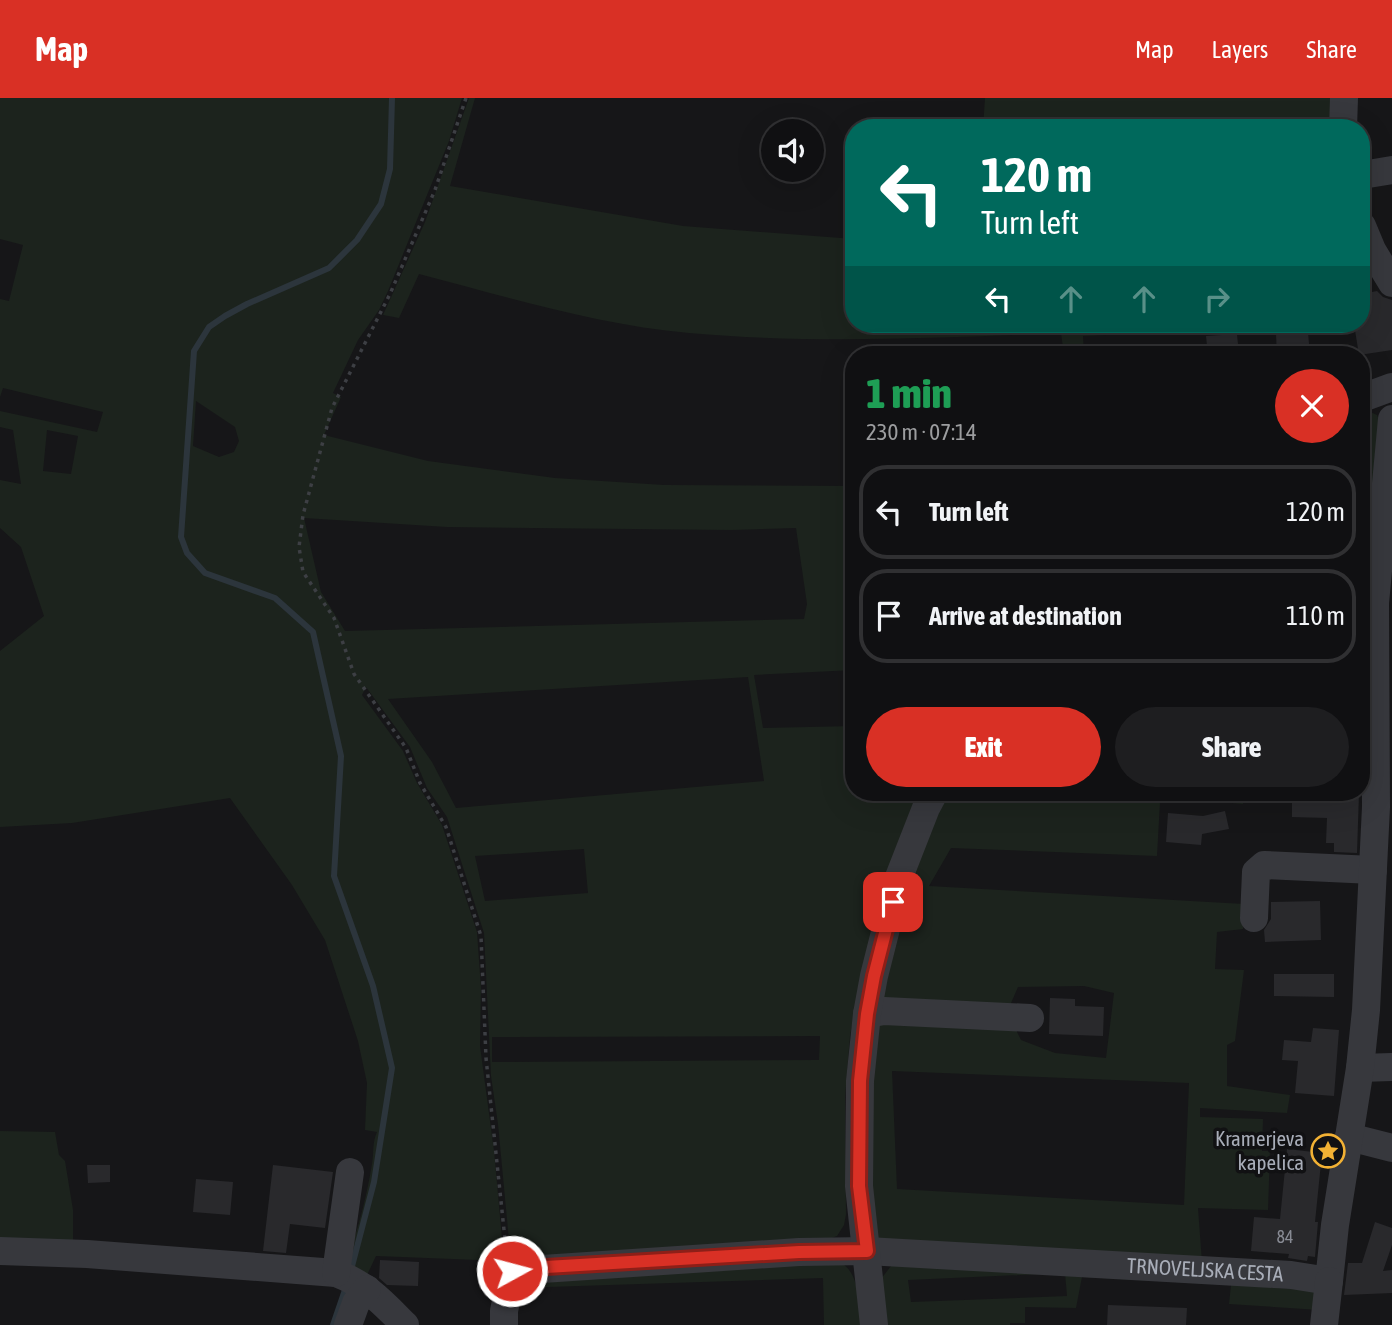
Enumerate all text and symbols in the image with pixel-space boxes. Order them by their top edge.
text: Map [35,30,88,68]
text: Map [1135,36,1174,63]
text: Layers [1212,36,1268,63]
text: Share [1306,36,1357,63]
map controls [761,119,824,182]
button: sound [761,119,824,182]
text: 120 m [981,146,1092,202]
icon: left [866,147,957,238]
text: Turn left [981,204,1079,241]
icon: left [979,280,1017,318]
icon: ahead [1052,280,1090,318]
icon: ahead [1125,280,1163,318]
icon: right [1198,280,1236,318]
text: 1 min [866,369,952,417]
button: close [1275,369,1349,443]
text: 230 m · 07:14 [866,419,977,445]
icon: left [870,493,908,531]
text: Turn left [929,497,1009,527]
text: 120 m [1286,497,1345,527]
icon: arrive [870,597,908,635]
text: Arrive at destination [929,601,1122,631]
text: 110 m [1286,601,1345,631]
button: Exit [866,707,1101,787]
button: Share [1115,707,1349,787]
pin [863,872,923,932]
icon: arrive [874,883,912,921]
place label: Kramerjeva kapelica [1215,1126,1304,1174]
place icon: Kramerjeva kapelica [1309,1132,1347,1170]
house number: 84 [1277,1226,1293,1247]
position arrow [475,1234,549,1308]
street label: TRNOVELJSKA CESTA [1126,1253,1285,1286]

